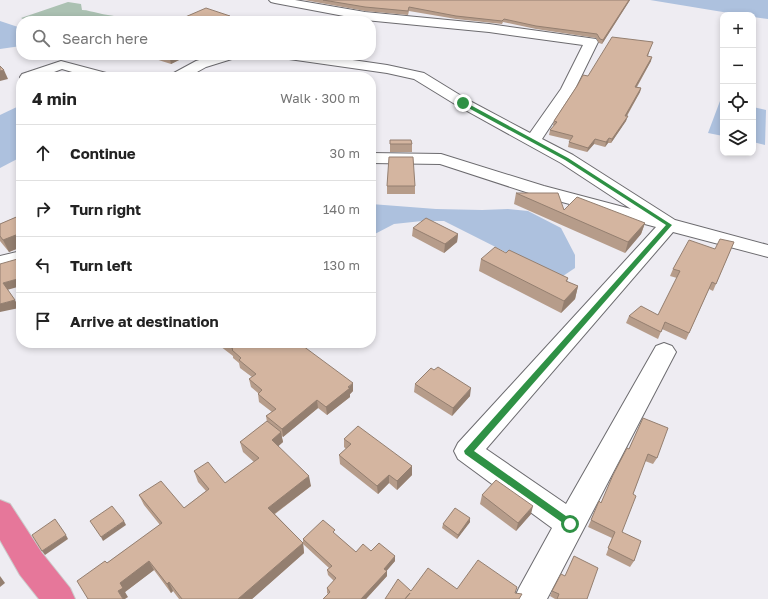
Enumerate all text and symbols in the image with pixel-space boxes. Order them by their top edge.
map controls [720,12,756,156]
button: + [720,12,756,48]
search box [16,16,376,60]
icon: search [30,27,52,49]
text: Search here [62,29,148,47]
button: − [720,48,756,84]
button: locate [720,84,756,120]
text: 4 min [32,88,77,109]
text: Walk · 300 m [280,90,360,106]
route end [454,94,472,112]
button: layers [720,120,756,156]
icon: ahead [32,142,54,164]
text: Continue [70,144,136,162]
text: 30 m [330,145,360,161]
icon: right [32,198,54,220]
text: Turn right [70,200,141,218]
text: 140 m [323,201,360,217]
icon: left [32,254,54,276]
text: Turn left [70,256,132,274]
text: 130 m [323,257,360,273]
icon: arrive [32,310,54,332]
text: Arrive at destination [70,312,219,330]
route start [561,515,579,533]

